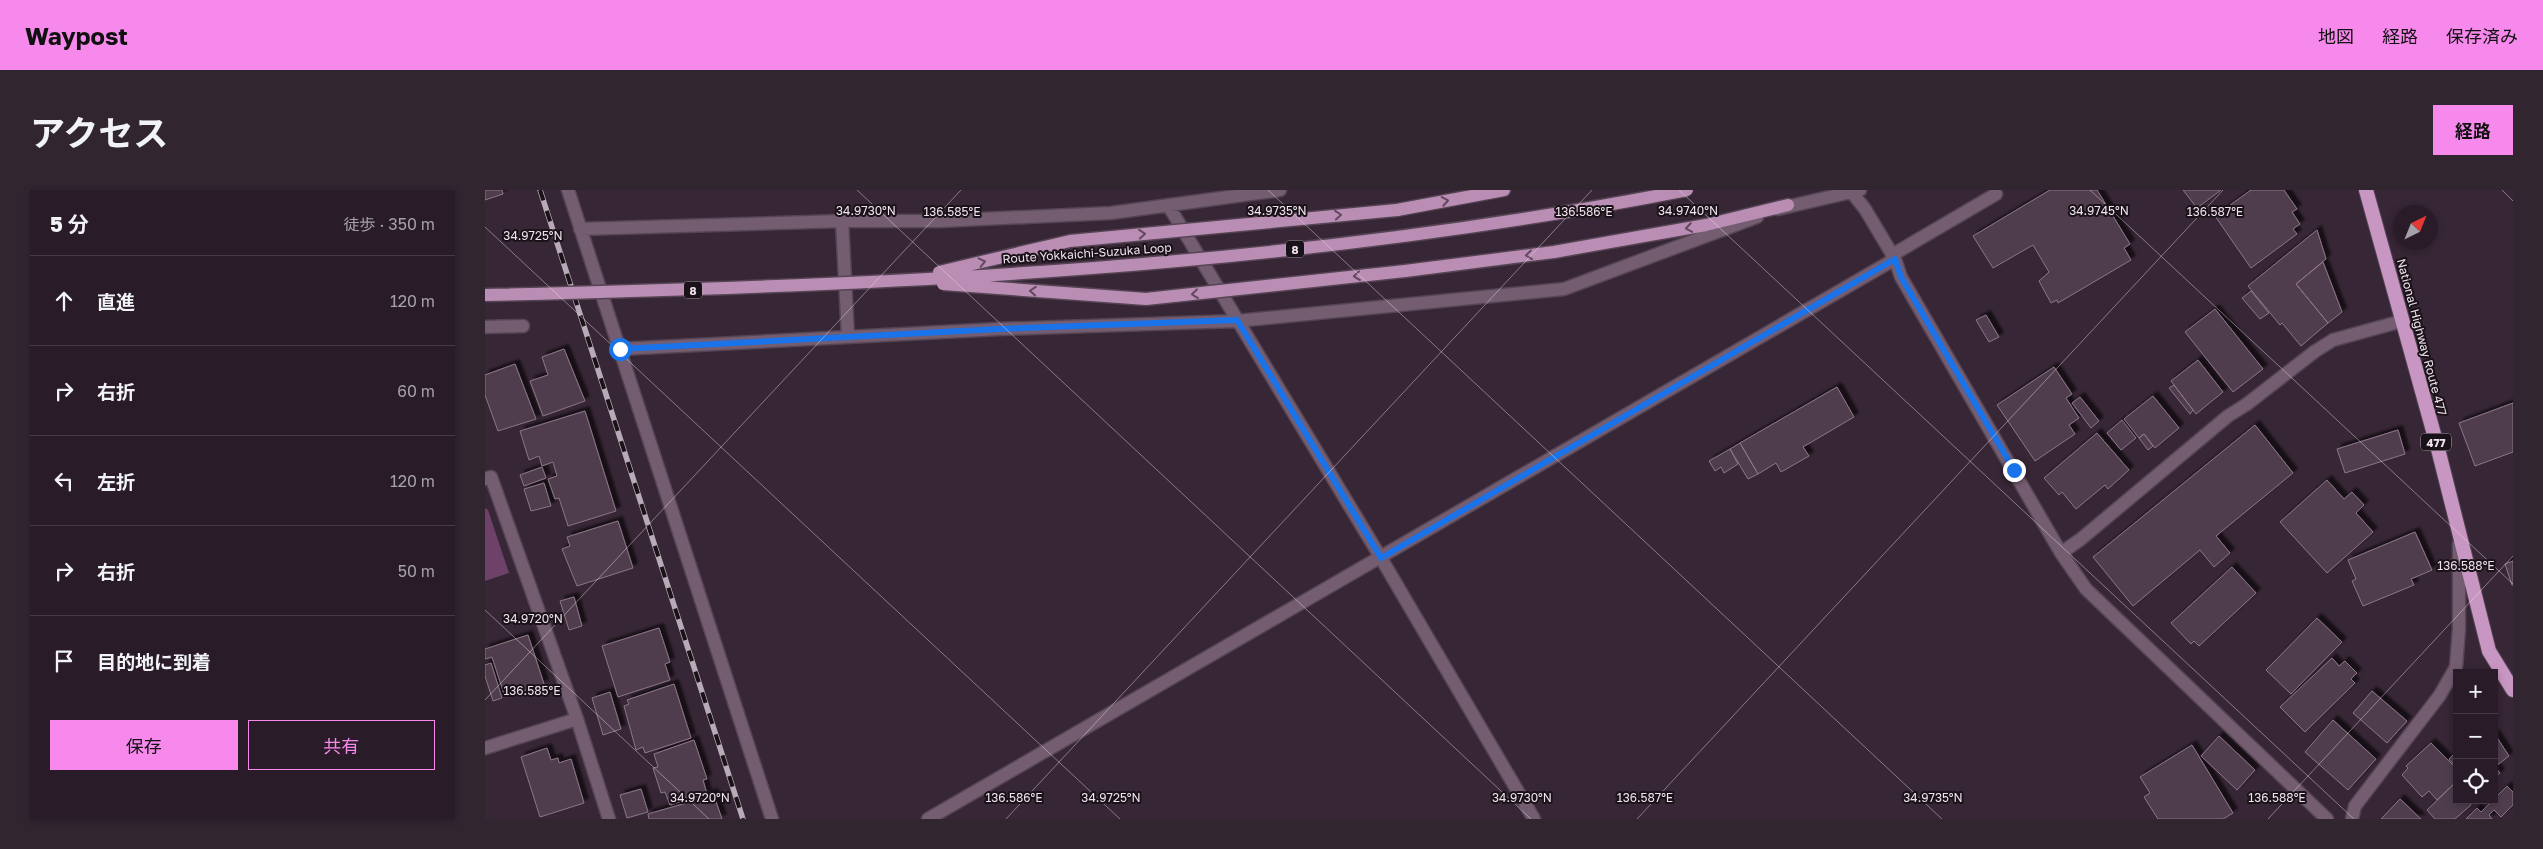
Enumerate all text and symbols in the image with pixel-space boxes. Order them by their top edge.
text: Waypost [25,21,128,50]
text: 地図 [2318,25,2354,47]
text: 経路 [2382,25,2418,47]
text: 保存済み [2446,25,2518,47]
button: 経路 [2433,105,2513,155]
text: アクセス [30,112,168,154]
one-way arrow [1440,196,1449,207]
text: 34.9730°N [836,203,896,218]
text: 34.9735°N [1247,203,1307,218]
text: 34.9740°N [1658,203,1718,218]
text: 34.9745°N [2069,203,2129,218]
text: 136.585°E [924,204,980,219]
text: 136.586°E [1555,204,1613,219]
text: 136.587°E [2187,204,2243,219]
north arrow [2393,205,2438,250]
one-way arrow [1334,210,1342,221]
text: 5 分 [50,211,89,237]
text: 徒歩 · 350 m [343,214,435,234]
one-way arrow [1685,222,1693,232]
text: 34.9725°N [503,228,563,243]
one-way arrow [1138,229,1146,240]
street label: Route Yokkaichi-Suzuka Loop [1002,240,1172,266]
road number: 8 [1286,241,1304,258]
one-way arrow [1525,249,1533,260]
one-way arrow [977,257,986,268]
street label: National Highway Route 477 [2394,257,2450,417]
one-way arrow [1352,270,1360,281]
road number: 8 [684,282,702,298]
one-way arrow [1029,286,1037,297]
icon: ahead [50,287,78,315]
one-way arrow [1191,288,1199,299]
text: 直進 [97,290,135,313]
text: 120 m [390,291,435,311]
route start [609,338,632,361]
icon: right [50,377,78,405]
text: 右折 [97,380,135,403]
text: 60 m [397,381,435,401]
road number: 477 [2421,433,2451,450]
route end [2003,459,2026,482]
icon: left [50,467,78,495]
text: 左折 [97,470,135,493]
text: 120 m [390,471,435,491]
icon: right [50,557,78,585]
text: 136.588°E [2437,558,2495,573]
text: 右折 [97,560,135,583]
text: 50 m [398,561,435,581]
text: 34.9720°N [503,611,563,626]
icon: arrive [50,647,78,675]
text: 目的地に到着 [97,650,211,673]
map controls [2453,669,2498,804]
button: + [2453,669,2498,714]
text: 136.585°E [504,683,560,698]
button: − [2453,714,2498,759]
button: 保存 [50,720,238,770]
button: 共有 [248,720,435,770]
button: locate [2453,759,2498,804]
text: 34.9720°N [670,790,730,805]
text: 136.586°E [985,790,1043,805]
text: 34.9725°N [1081,790,1141,805]
text: 34.9730°N [1492,790,1552,805]
text: 136.587°E [1617,790,1673,805]
text: 34.9735°N [1903,790,1963,805]
text: 136.588°E [2248,790,2306,805]

